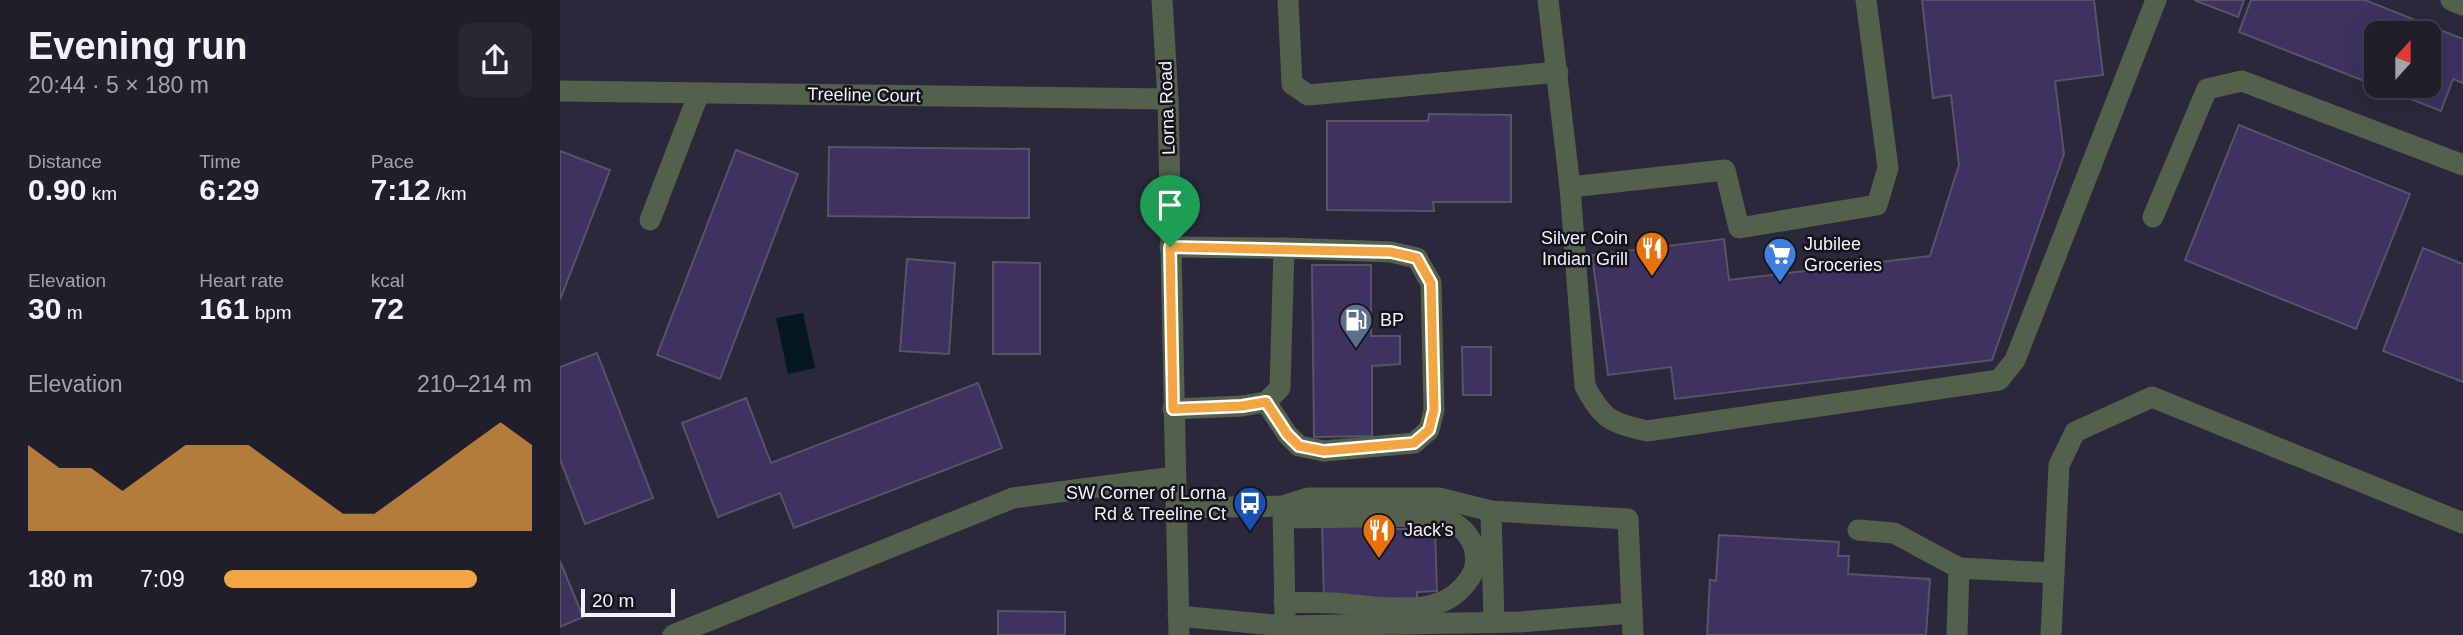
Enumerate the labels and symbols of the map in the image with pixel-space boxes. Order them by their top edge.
north arrow [2364,21,2441,98]
street label: Lorna Road [1155,61,1179,155]
street label: Treeline Court [807,84,921,106]
pin [1140,175,1200,247]
place label: Silver Coin Indian Grill [1541,228,1628,269]
restaurant icon: Silver Coin Indian Grill [1633,229,1671,278]
place label: Jubilee Groceries [1804,234,1882,275]
supermarket icon: Jubilee Groceries [1761,235,1799,284]
fuel station icon: BP [1337,301,1375,350]
place label: BP [1380,310,1404,330]
place label: SW Corner of Lorna Rd & Treeline Ct [1066,483,1227,524]
bus stop icon: SW Corner of Lorna Rd & Treeline Ct [1231,484,1269,533]
restaurant icon: Jack's [1360,511,1398,560]
place label: Jack's [1404,520,1453,540]
scale bar [581,586,676,618]

